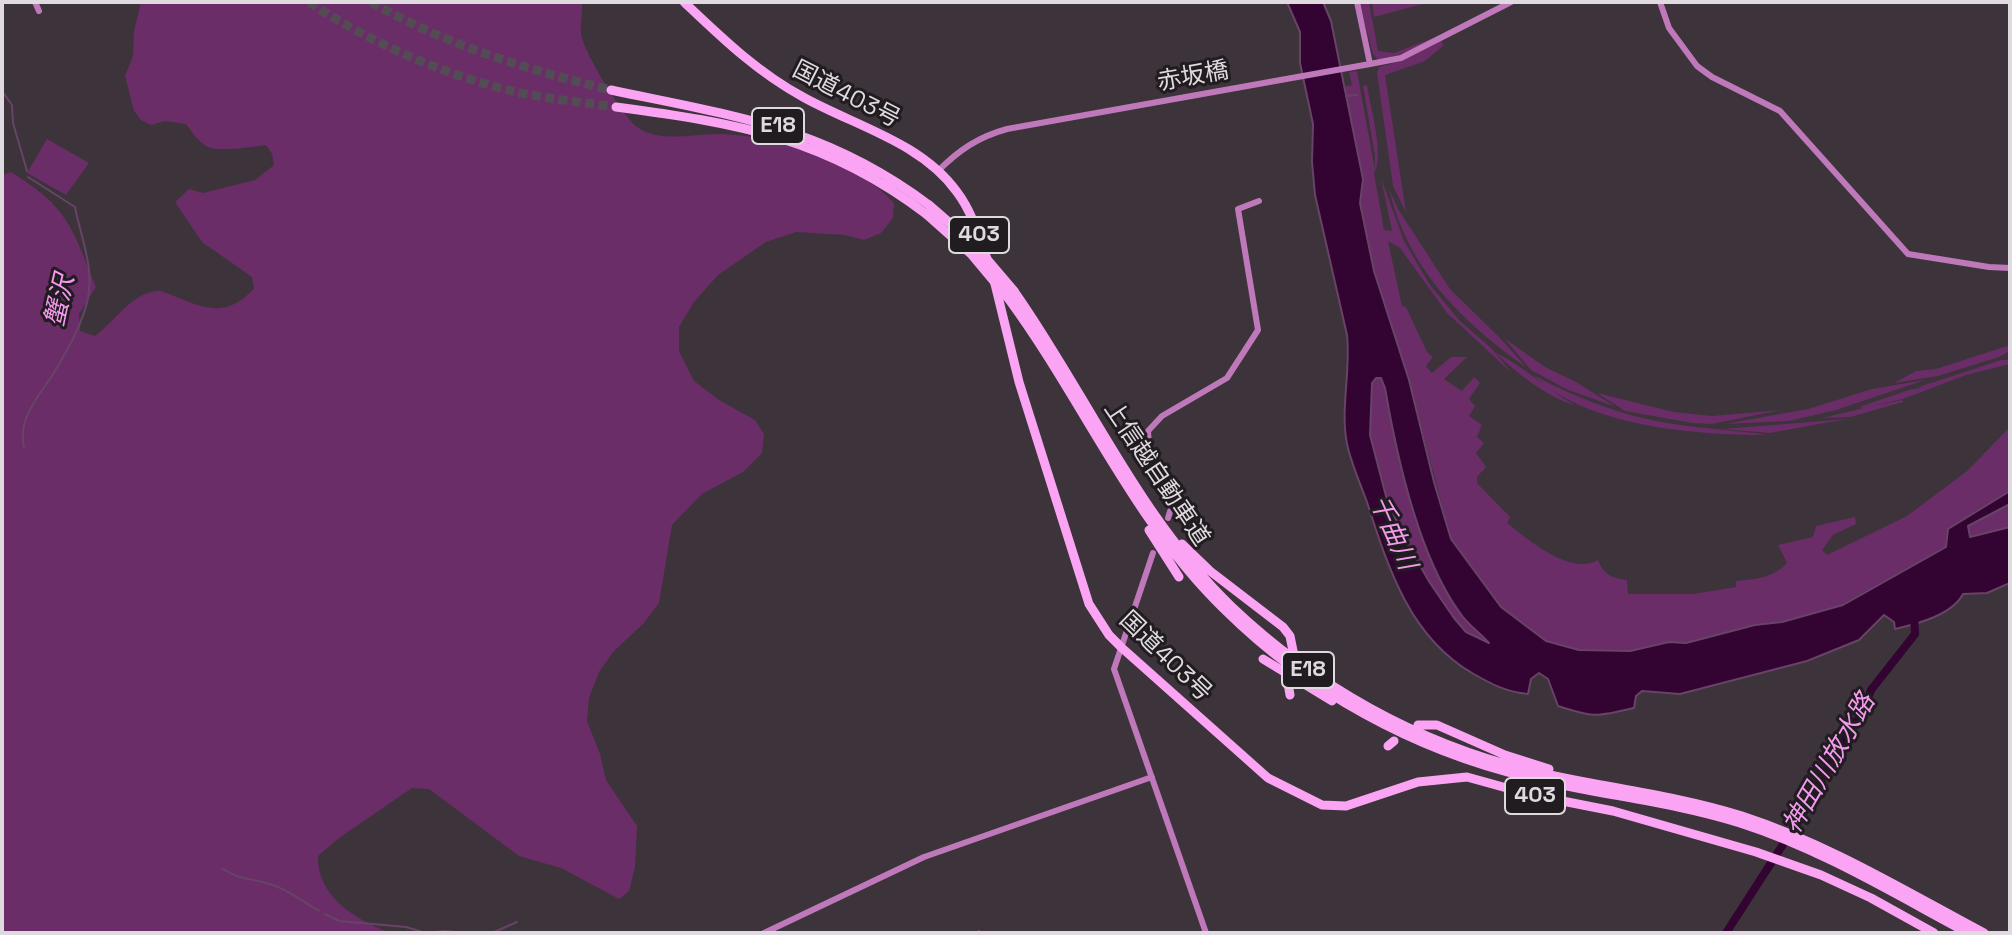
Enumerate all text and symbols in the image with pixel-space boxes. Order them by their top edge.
street label: 国道403号 [787,56,905,134]
street label: 赤坂橋 [1155,57,1231,97]
road number: E18 [752,108,804,144]
road number: 403 [949,217,1009,253]
water label: 蟹沢 [40,272,82,330]
street label: 上信越自動車道 [1097,396,1215,552]
water label: 千曲川 [1362,491,1422,575]
street label: 国道403号 [1113,606,1217,708]
road number: E18 [1282,652,1334,688]
water label: 神田川放水路 [1777,689,1883,839]
road number: 403 [1505,778,1565,814]

